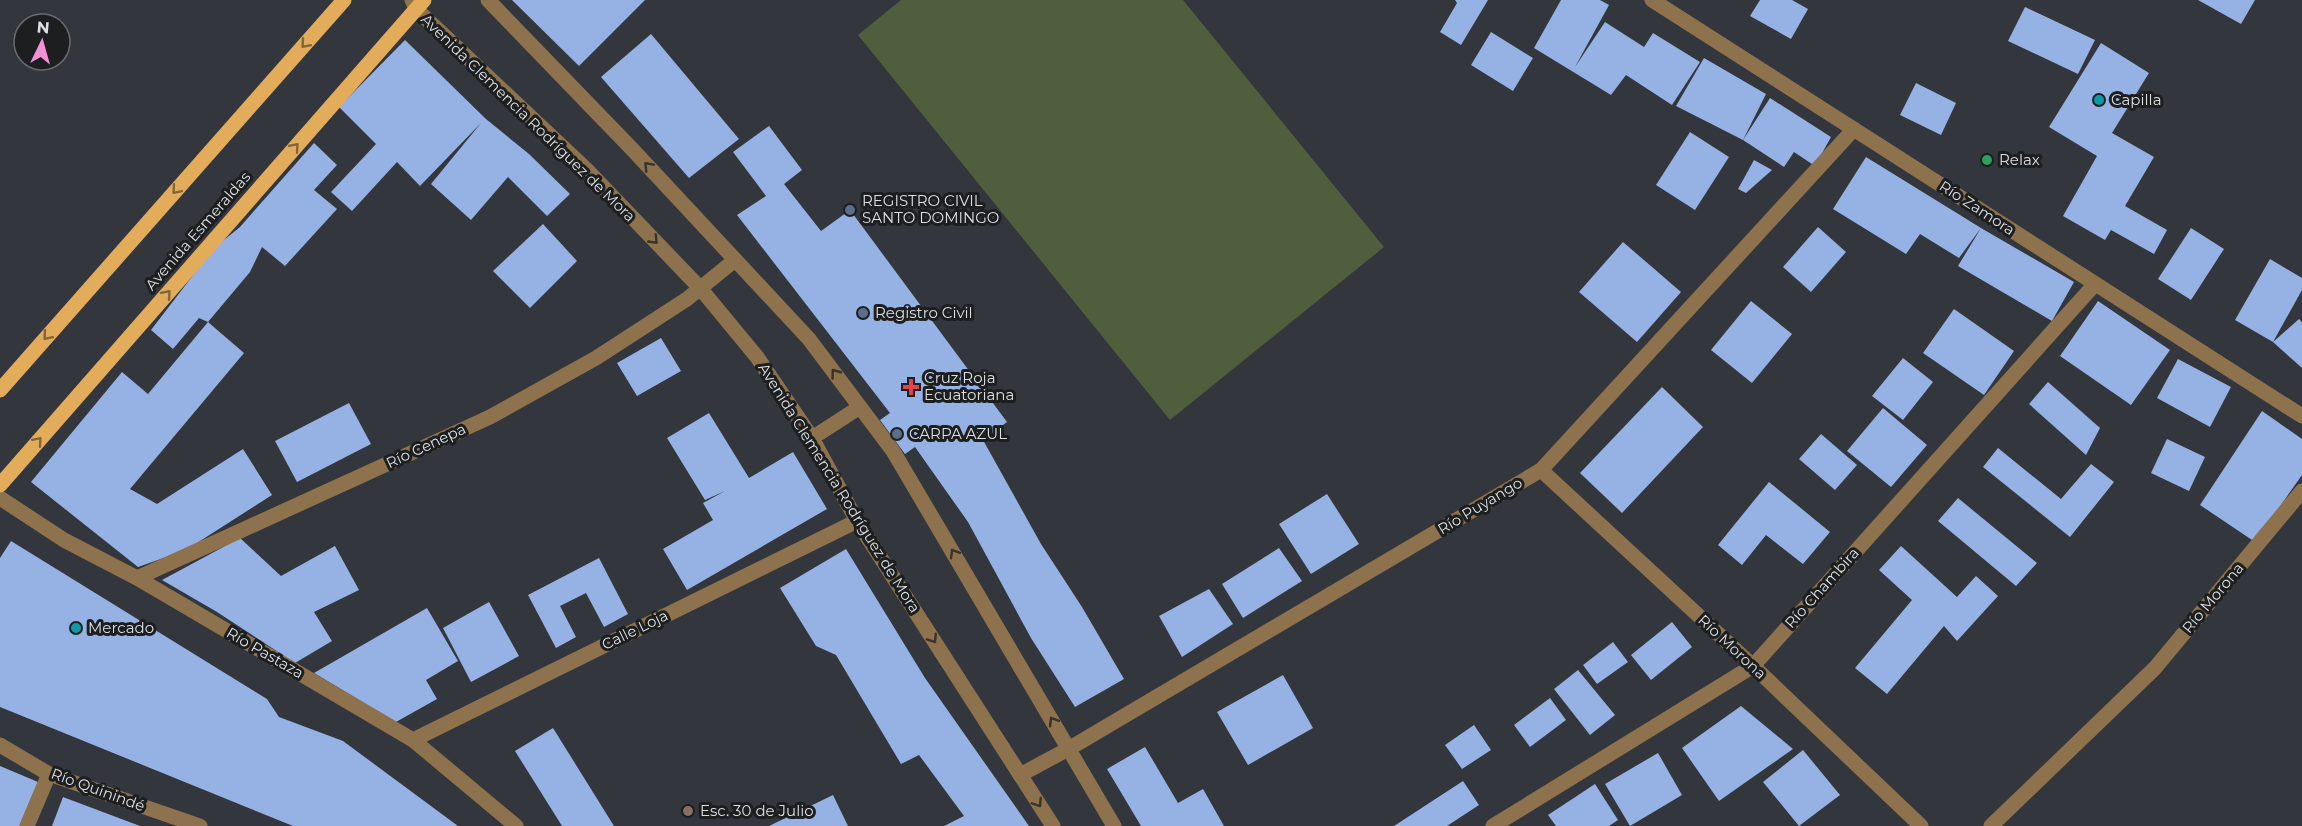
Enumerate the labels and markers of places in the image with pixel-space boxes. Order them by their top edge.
place label: Capilla [2111,90,2162,109]
marker: Capilla [2092,93,2106,107]
place label: Relax [1999,150,2040,169]
marker: Relax [1980,153,1994,167]
place label: REGISTRO CIVIL SANTO DOMINGO [862,191,999,227]
marker: REGISTRO CIVIL SANTO DOMINGO [843,203,857,217]
place label: Registro Civil [875,303,973,322]
marker: Registro Civil [856,306,870,320]
place label: Cruz Roja Ecuatoriana [924,368,1014,404]
marker: Cruz Roja Ecuatoriana [902,378,920,396]
place label: CARPA AZUL [909,424,1007,443]
marker: CARPA AZUL [890,427,904,441]
place label: Mercado [88,618,154,637]
marker: Mercado [69,621,83,635]
place label: Esc. 30 de Julio [700,801,814,820]
marker: Esc. 30 de Julio [681,804,695,818]

